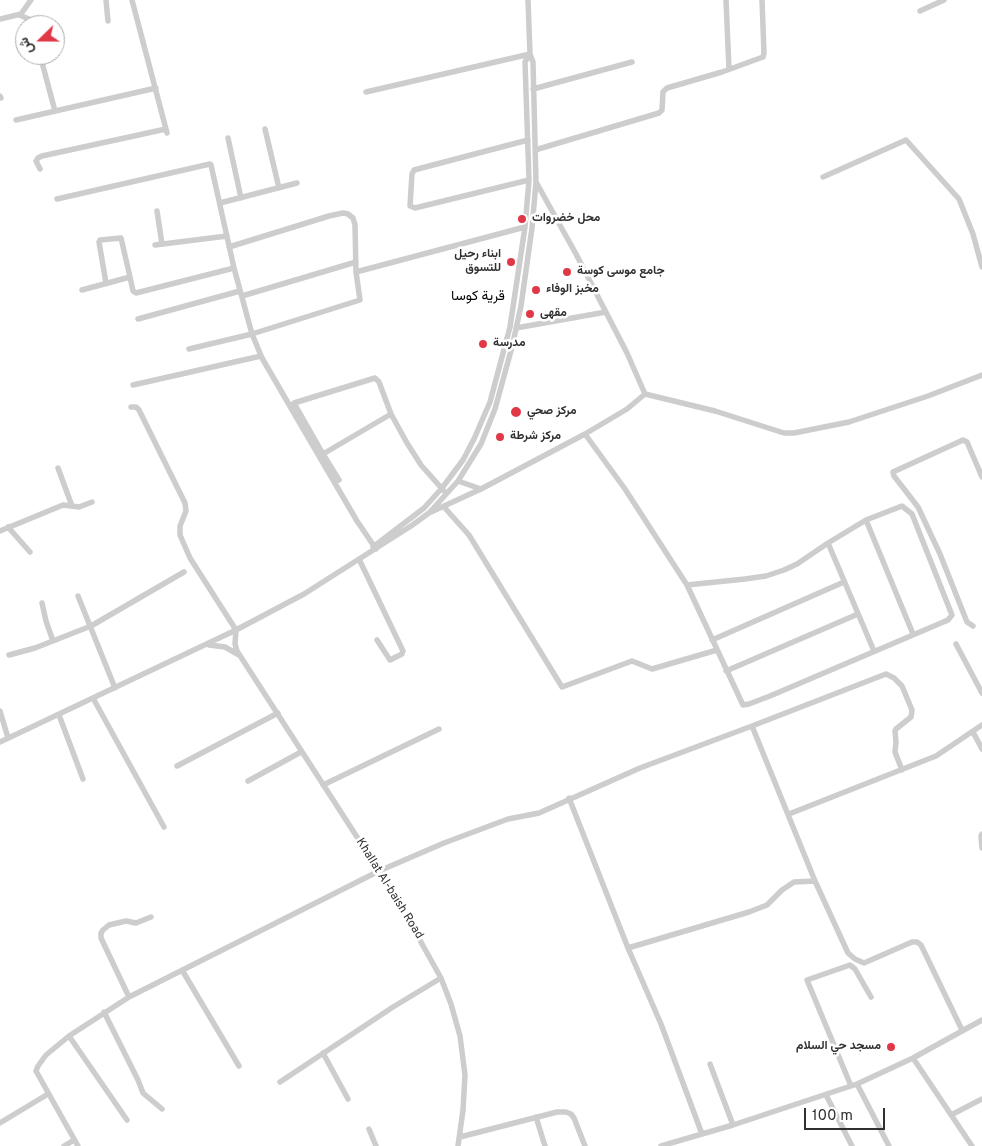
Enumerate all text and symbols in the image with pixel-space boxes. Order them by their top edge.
north arrow [15,15,65,65]
text: ش [16,34,38,56]
place label: محل خضروات [532,212,600,226]
marker: محل خضروات [516,213,528,225]
place label: ابناء رحيل للتسوق [454,248,501,276]
marker: ابناء رحيل للتسوق [505,256,517,268]
place label: جامع موسى كوسة [577,265,665,279]
marker: جامع موسى كوسة [561,266,573,278]
place label: مخبز الوفاء [546,283,599,297]
marker: مخبز الوفاء [530,284,542,296]
district label: قرية كوسا [451,289,505,305]
place label: مقهى [540,307,567,321]
marker: مقهى [524,308,536,320]
place label: مدرسة [493,337,525,351]
marker: مدرسة [477,338,489,350]
marker: مركز صحي [509,405,523,419]
place label: مركز صحي [527,405,577,419]
place label: مركز شرطة [510,430,561,444]
marker: مركز شرطة [494,431,506,443]
street label: Khallat Al-baish Road [352,836,426,942]
place label: مسجد حي السلام [796,1040,881,1054]
marker: مسجد حي السلام [885,1041,897,1053]
scale bar [807,1098,888,1130]
text: 100 m [812,1107,853,1126]

